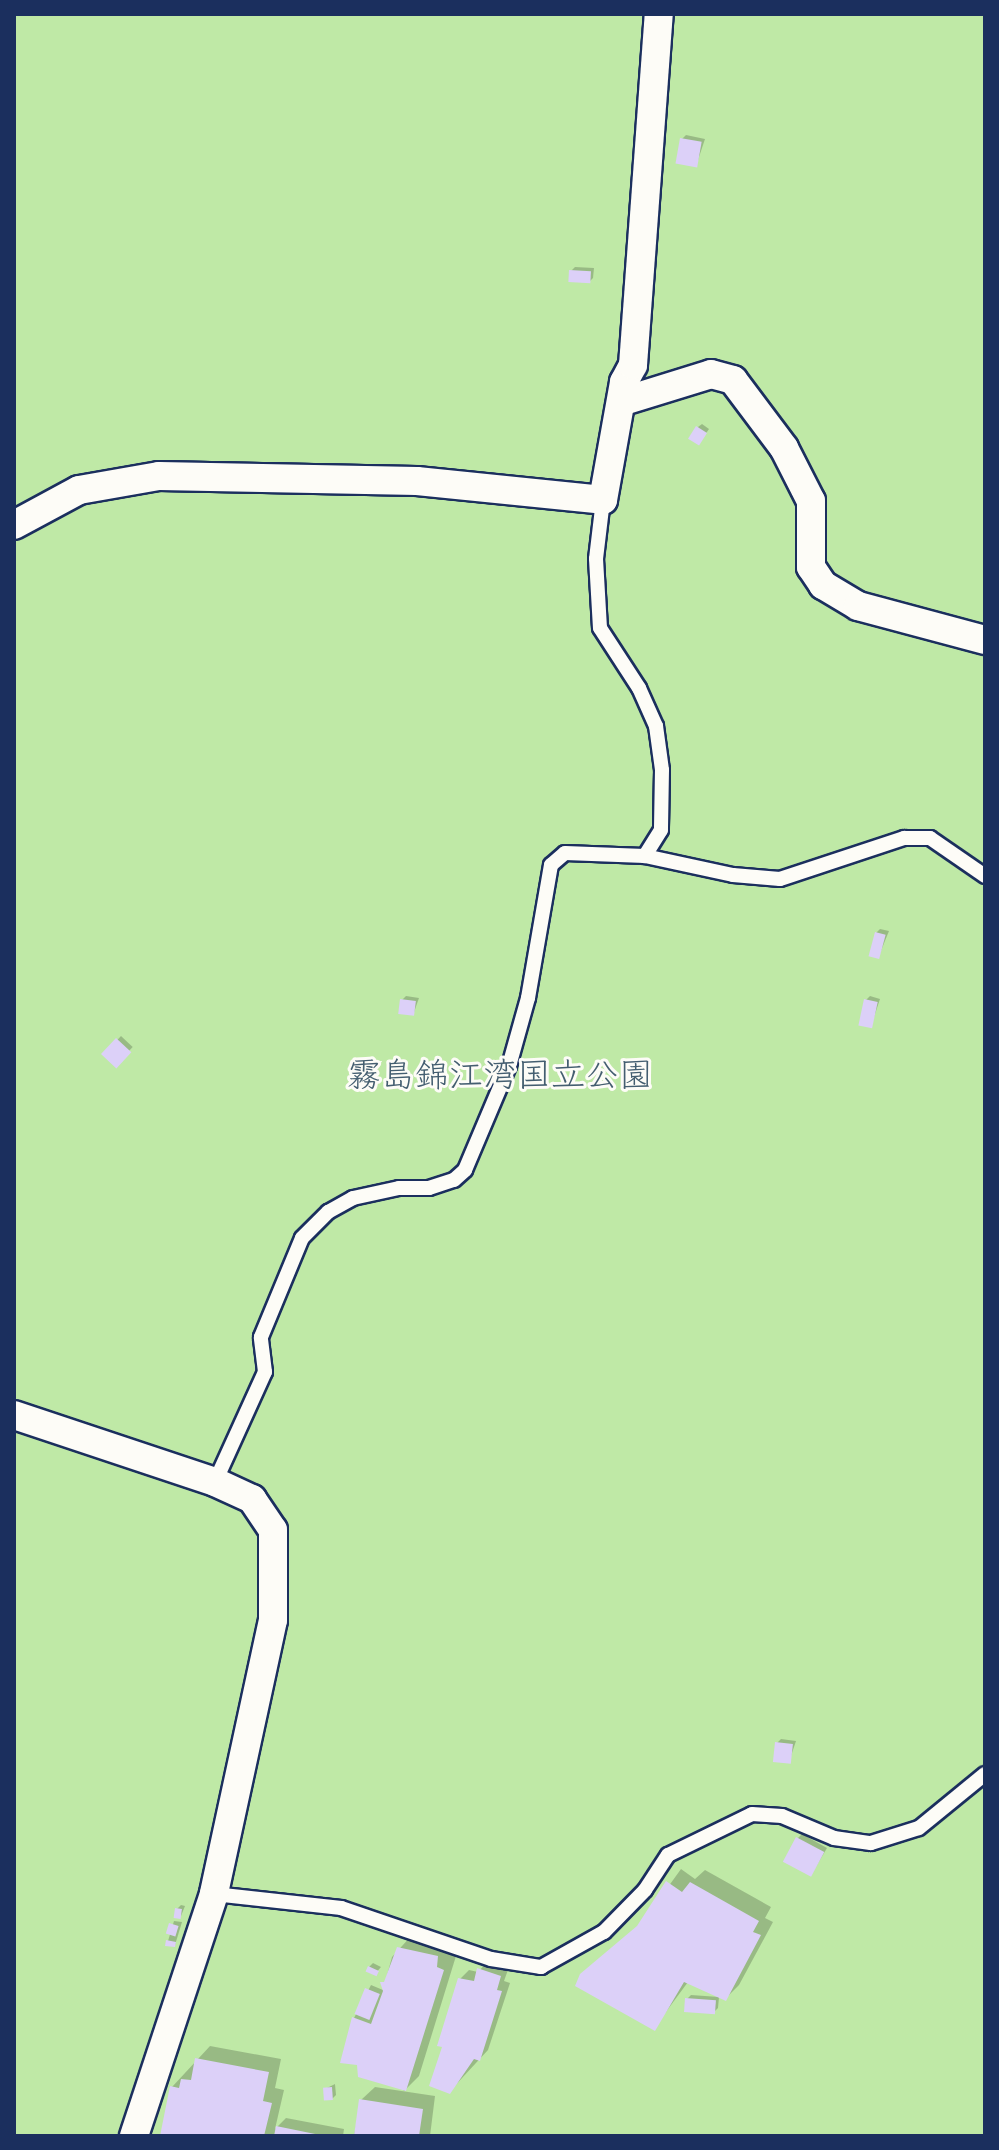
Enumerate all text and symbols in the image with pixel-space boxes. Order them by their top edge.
park label: 霧島錦江湾国立公園 [347,1055,653,1095]

